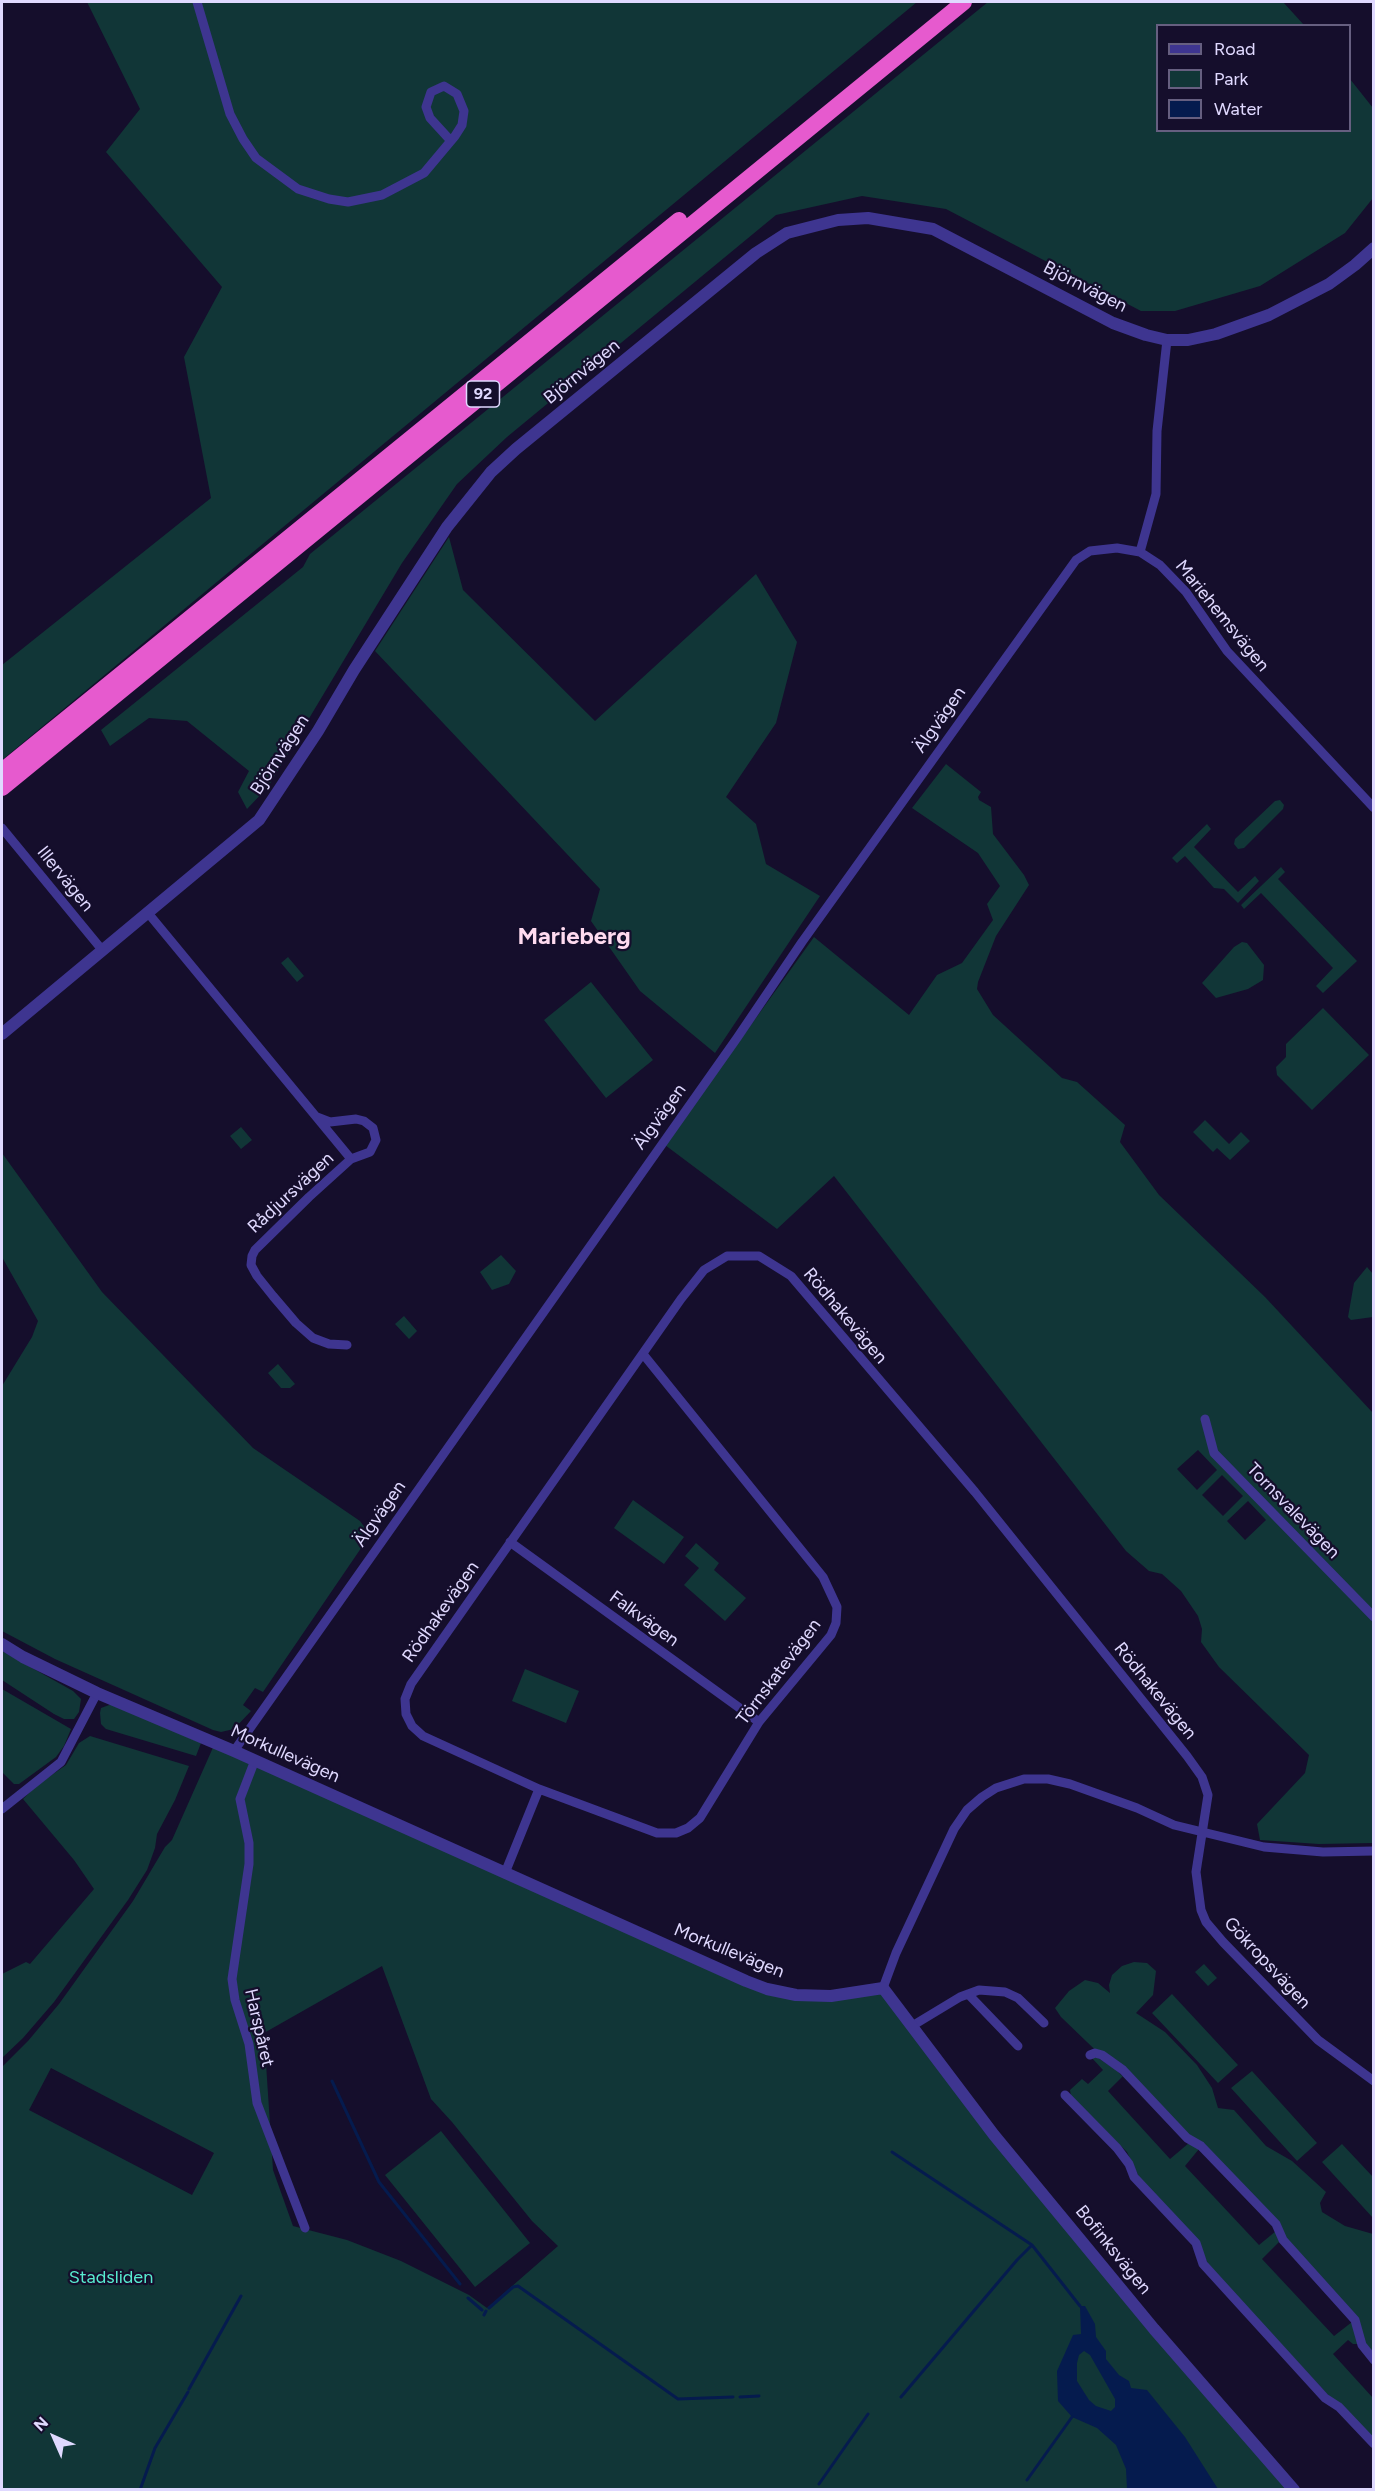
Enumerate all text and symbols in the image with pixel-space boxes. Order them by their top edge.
legend [1156,24,1351,132]
text: Road [1214,38,1255,60]
text: Park [1214,68,1248,90]
text: Water [1214,98,1262,120]
street label: Björnvägen [1039,257,1131,317]
street label: Björnvägen [540,335,624,409]
road number: 92 [466,381,500,407]
street label: Mariehemsvägen [1170,556,1274,676]
street label: Älgvägen [909,683,971,757]
street label: Björnvägen [246,711,314,799]
street label: Illervägen [32,842,98,916]
district label: Marieberg [517,923,631,951]
street label: Älgvägen [629,1080,691,1154]
street label: Rådjursvägen [244,1148,338,1238]
street label: Rödhakevägen [799,1264,891,1368]
street label: Tornsvalevägen [1242,1459,1344,1563]
street label: Älgvägen [349,1477,411,1551]
street label: Rödhakevägen [398,1557,484,1667]
street label: Falkvägen [605,1587,683,1651]
street label: Törnskatevägen [732,1615,826,1729]
street label: Rödhakevägen [1109,1638,1201,1744]
street label: Morkullevägen [227,1720,343,1788]
street label: Gökropsvägen [1219,1913,1315,2013]
street label: Morkullevägen [671,1919,787,1983]
street label: Harspåret [240,1987,278,2069]
street label: Bofinksvägen [1071,2201,1155,2299]
park label: Stadsliden [69,2267,153,2289]
north arrow [24,2407,84,2467]
text: N [30,2413,52,2435]

